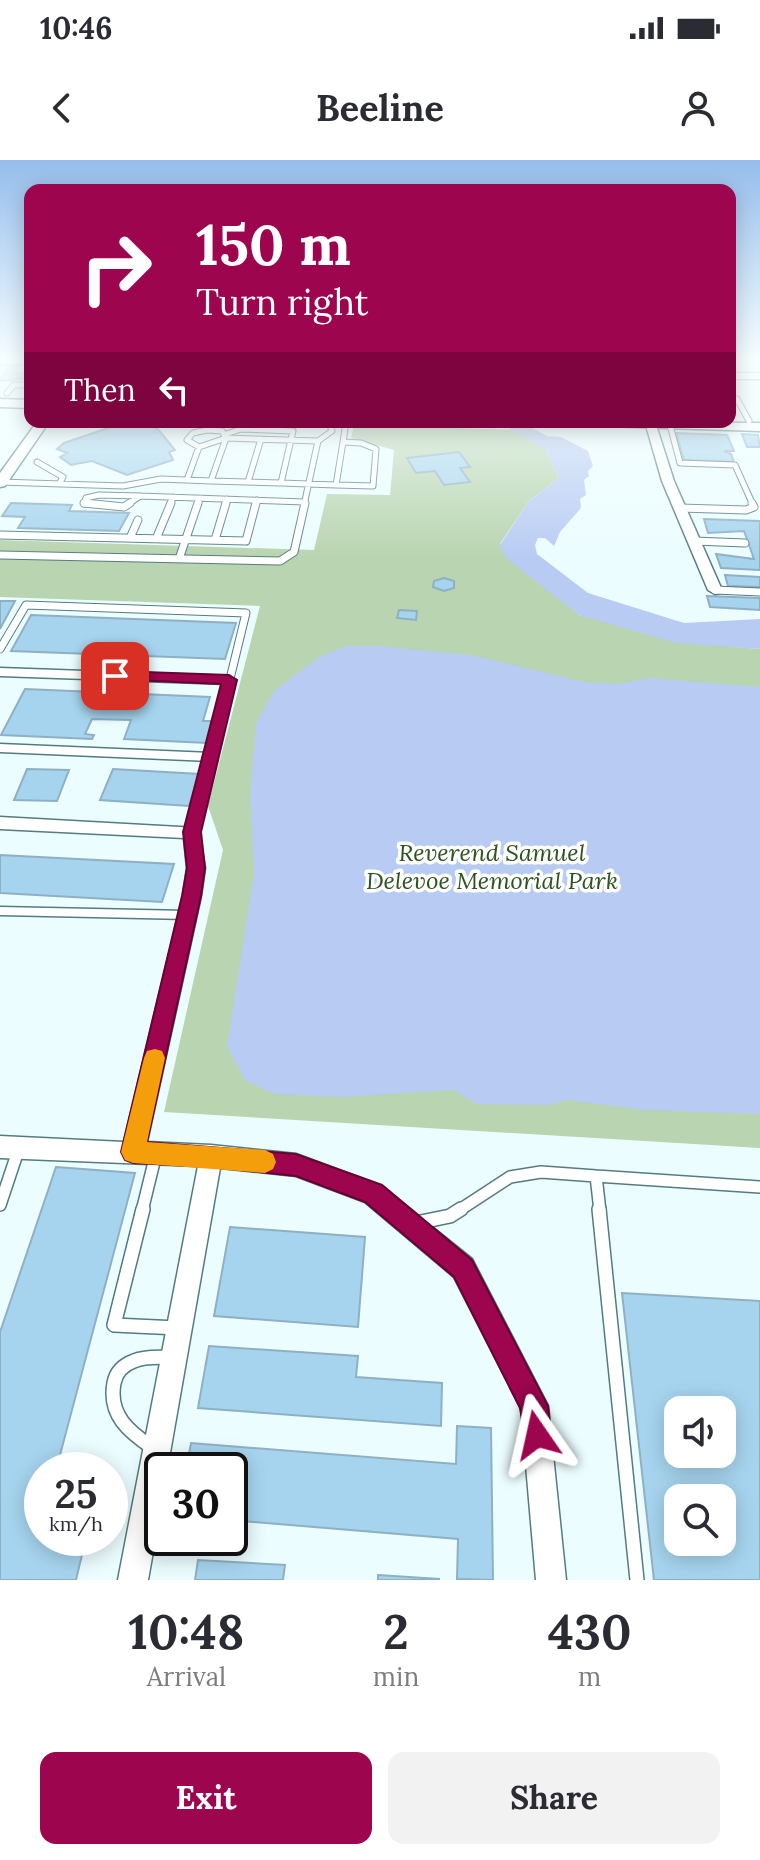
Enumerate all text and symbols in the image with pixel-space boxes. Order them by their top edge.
text: 10:46 [40,9,112,47]
text: Beeline [316,85,444,131]
icon: back [40,86,84,130]
icon: person [676,86,720,130]
text: 150 m [196,209,351,280]
icon: right [64,216,168,320]
text: Turn right [196,279,369,325]
icon: left [152,368,196,412]
text: Then [64,371,136,409]
pin [81,642,149,710]
icon: arrive [93,654,137,698]
park label: Reverend Samuel Delevoe Memorial Park [366,837,618,896]
position arrow [495,1393,579,1477]
map controls [664,1396,736,1556]
button: sound [664,1396,736,1468]
speed limit sign: 30 [144,1452,248,1556]
text: 25 [55,1468,97,1519]
button: search [664,1484,736,1556]
text: km/h [49,1511,103,1536]
text: 10:48 [129,1601,244,1662]
text: 2 [383,1601,409,1662]
text: 430 [548,1601,631,1662]
text: Arrival [147,1660,226,1693]
text: min [373,1660,419,1693]
text: m [578,1660,601,1693]
button: Exit [40,1752,372,1844]
button: Share [388,1752,720,1844]

